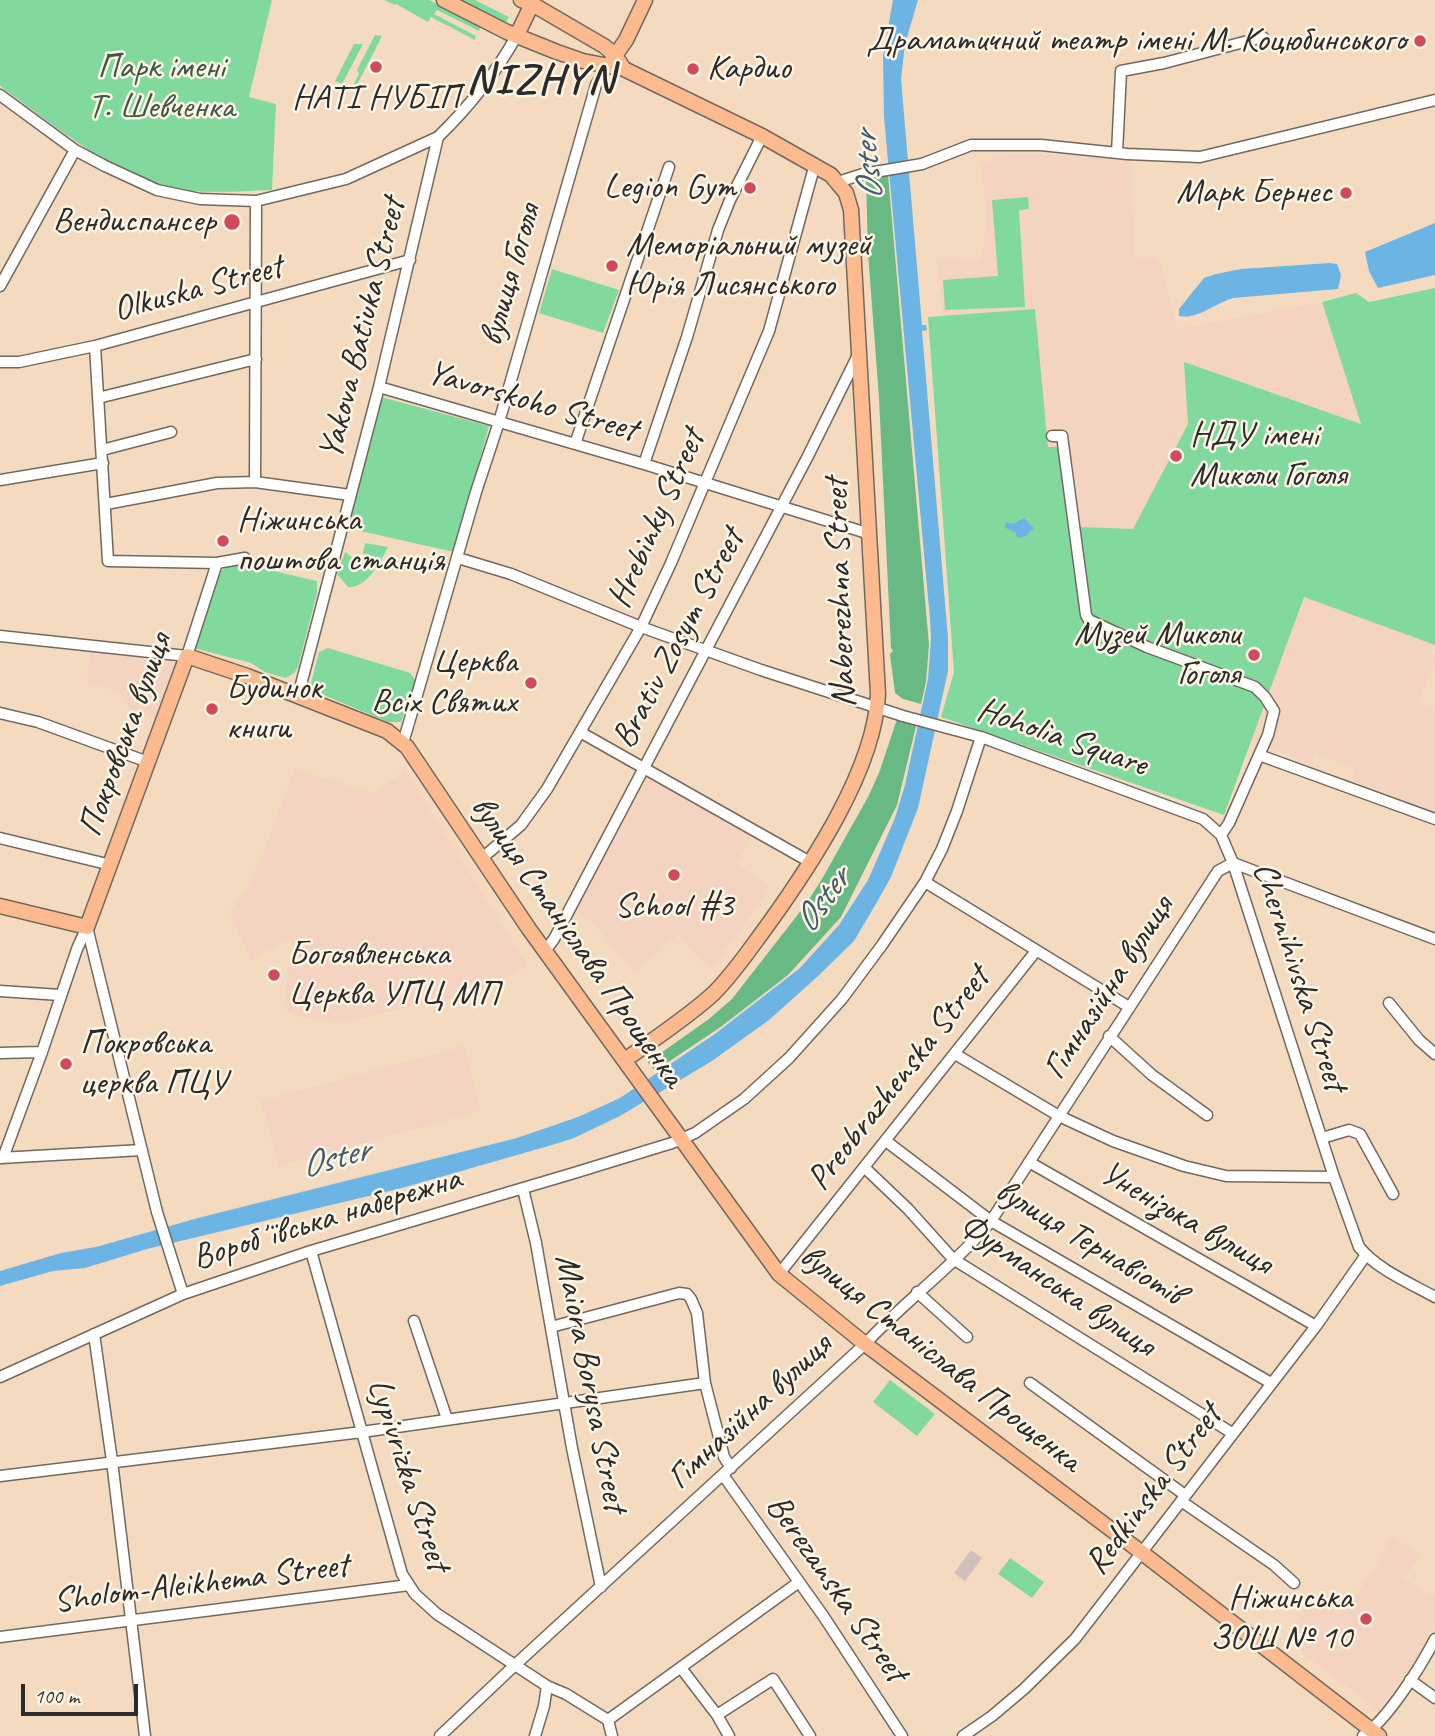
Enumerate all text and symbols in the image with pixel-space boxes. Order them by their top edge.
place label: Драматичний театр імені М. Коцюбинського [866,20,1406,62]
marker: Драматичний театр імені М. Коцюбинського [1412,33,1428,49]
park label: Парк імені Т. Шевченка [88,47,234,129]
place label: Кардио [707,48,791,90]
district label: NIZHYN [468,56,614,106]
marker: НАТІ НУБІП [368,59,384,75]
marker: Кардио [685,61,701,77]
place label: НАТІ НУБІП [292,78,460,120]
water label: Oster [844,130,894,202]
place label: Legion Gym [604,167,736,209]
place label: Марк Бернес [1176,172,1332,214]
marker: Legion Gym [742,180,758,196]
marker: Марк Бернес [1338,185,1354,201]
street label: Yakova Batiuka Street [310,194,416,464]
street label: вулиця Гоголя [471,199,551,351]
place label: Вендиспансер [53,201,216,243]
marker: Вендиспансер [222,212,242,232]
place label: Меморіальний музей Юрія Лисянського [626,225,871,307]
street label: Olkuska Street [109,246,287,332]
marker: Меморіальний музей Юрія Лисянського [604,258,620,274]
street label: Yavorskoho Street [422,352,642,452]
place label: НДУ імені Миколи Гоголя [1190,415,1346,497]
street label: Hrebinky Street [599,423,715,615]
marker: НДУ імені Миколи Гоголя [1168,448,1184,464]
street label: Naberezhna Street [816,477,866,709]
place label: Ніжинська поштова станція [237,500,445,582]
street label: Brativ Zosym Street [604,522,754,756]
marker: Ніжинська поштова станція [215,533,231,549]
place label: Музей Миколи Гоголя [1074,614,1240,696]
street label: Покровська вулиця [70,628,182,842]
place label: Церква Всіх Святих [371,642,517,724]
marker: Музей Миколи Гоголя [1246,647,1262,663]
place label: Будинок книги [226,668,322,750]
marker: Церква Всіх Святих [523,675,539,691]
street label: Hoholia Square [971,689,1153,787]
marker: Будинок книги [204,701,220,717]
street label: вулиця Станіслава Прощенка [461,788,693,1096]
street label: Chernihivska Street [1242,857,1356,1097]
water label: Oster [785,860,861,942]
marker: School #3 [666,867,682,883]
place label: School #3 [614,886,734,928]
street label: Гімназійна вулиця [1034,889,1184,1087]
place label: Богоявленська Церква УПЦ МП [288,934,498,1016]
street label: Preobrazhenska Street [799,959,999,1199]
marker: Богоявленська Церква УПЦ МП [266,967,282,983]
place label: Покровська церква ПЦУ [80,1023,227,1105]
marker: Покровська церква ПЦУ [58,1056,74,1072]
water label: Oster [296,1129,374,1189]
street label: Уненізька вулиця [1092,1153,1280,1285]
street label: Воробʼївська набережна [188,1158,466,1280]
street label: вулиця Тернавіотів [987,1170,1191,1316]
street label: Фурманська вулиця [951,1205,1163,1367]
street label: вулиця Станіслава Прощенка [791,1236,1089,1482]
street label: Maiora Borysa Street [544,1251,636,1515]
street label: Гімназійна вулиця [659,1325,841,1499]
street label: Lypivrizka Street [357,1374,459,1576]
street label: Redkinska Street [1076,1397,1232,1583]
street label: Berezanska Street [756,1487,916,1691]
street label: Sholom-Aleikhema Street [51,1545,351,1623]
place label: Ніжинська ЗОШ № 10 [1210,1578,1352,1660]
marker: Ніжинська ЗОШ № 10 [1358,1611,1374,1627]
scale bar [24,1670,142,1714]
text: 100 m [34,1683,79,1709]

